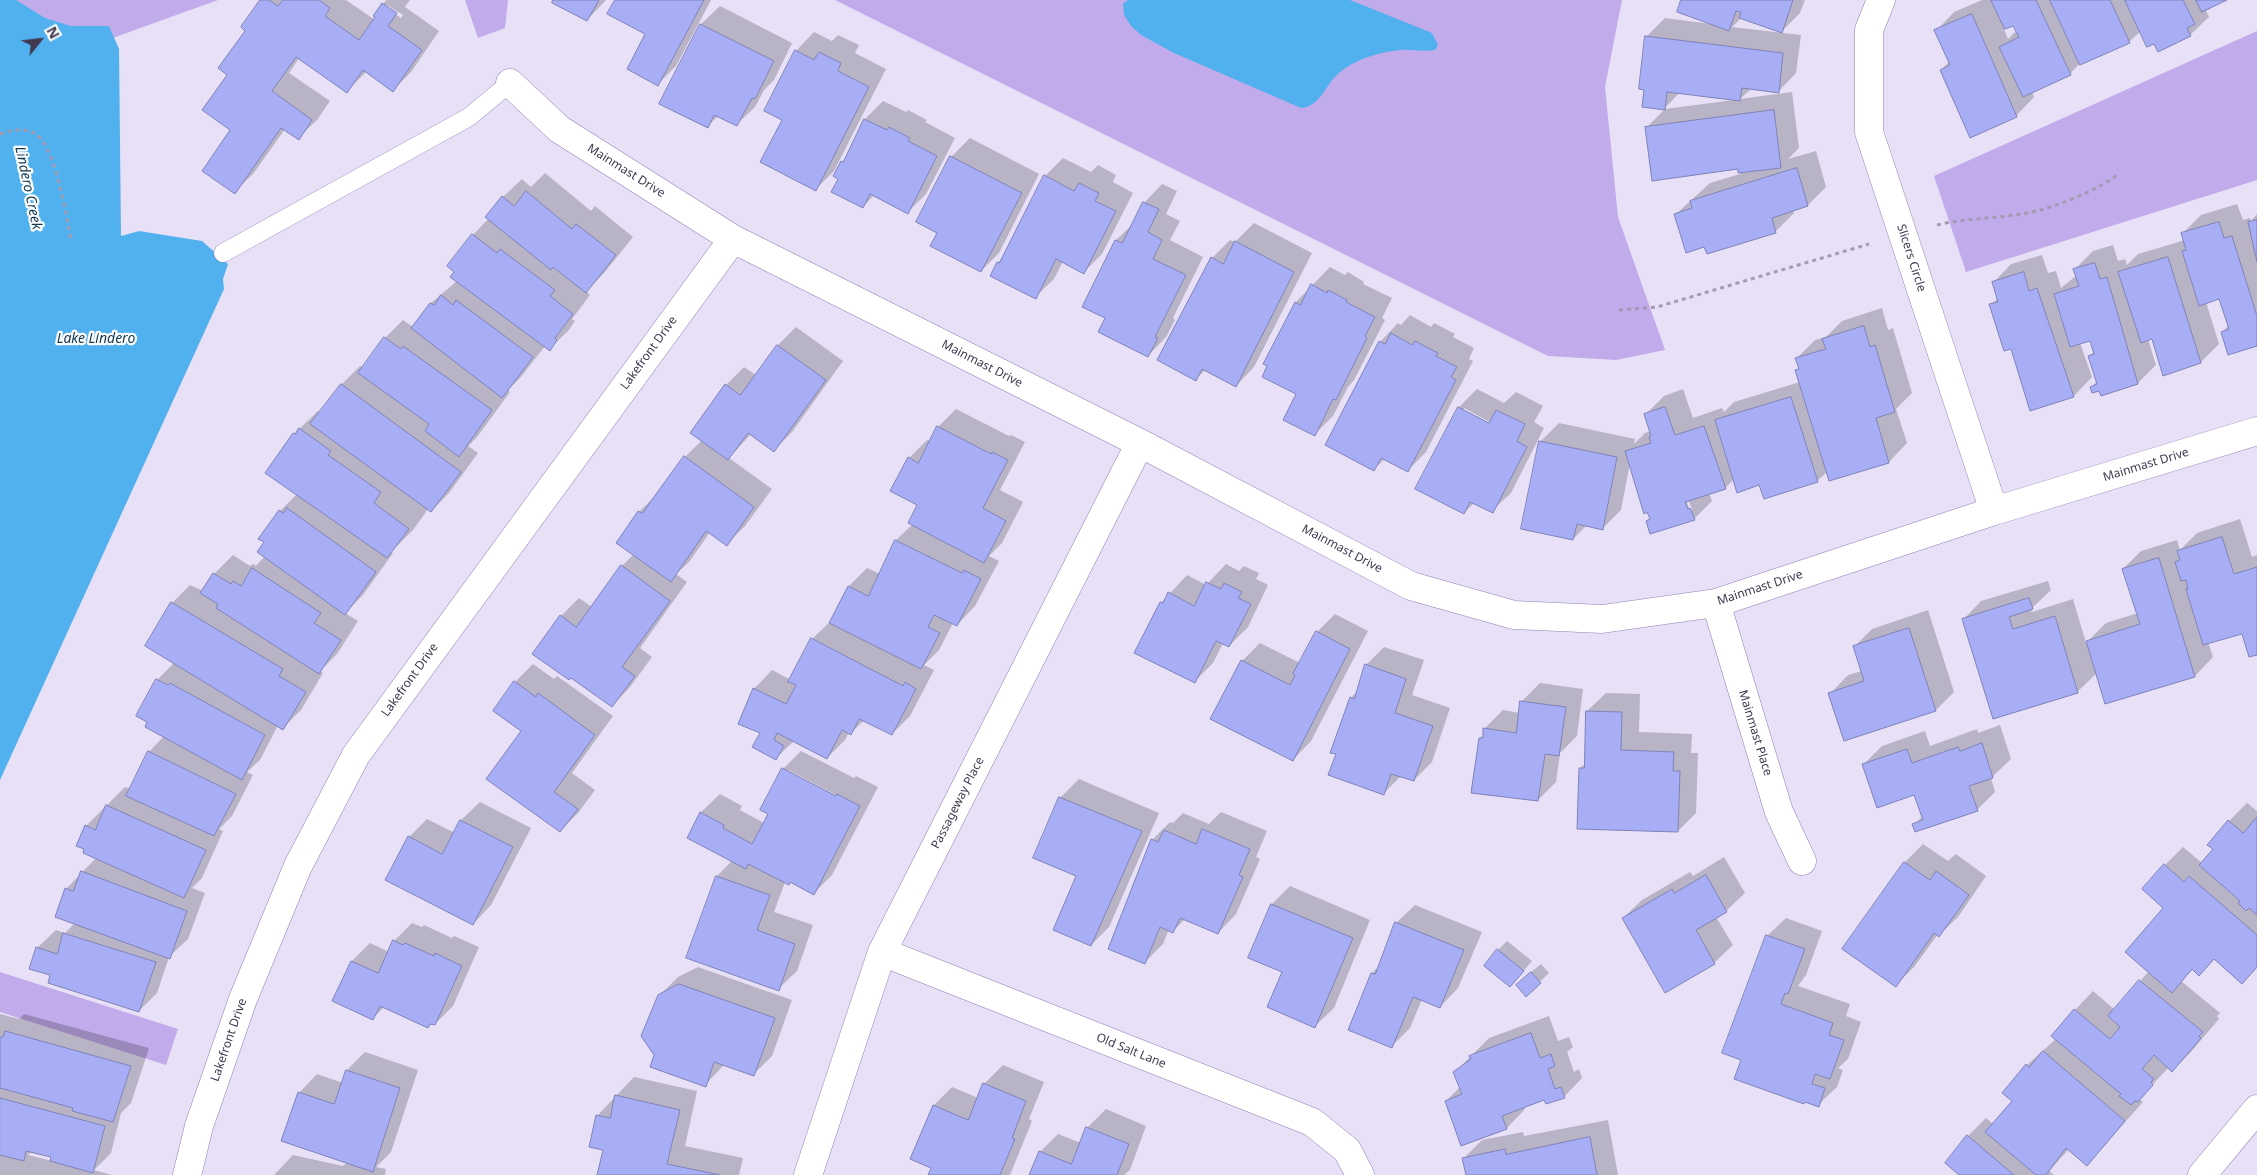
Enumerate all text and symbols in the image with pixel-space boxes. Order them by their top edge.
north arrow [15,15,65,65]
text: N [42,23,65,42]
street label: Mainmast Drive [584,141,668,201]
water label: Lindero Creek [11,145,45,231]
street label: Slicers Circle [1893,222,1929,294]
street label: Lakefront Drive [618,314,680,392]
water label: Lake Lindero [57,331,135,347]
street label: Mainmast Drive [939,337,1025,391]
street label: Mainmast Drive [2101,445,2191,485]
street label: Mainmast Drive [1299,522,1385,576]
street label: Mainmast Drive [1715,567,1805,609]
street label: Lakefront Drive [379,641,441,719]
street label: Mainmast Place [1735,688,1775,778]
street label: Passageway Place [929,755,987,851]
street label: Lakefront Drive [208,997,250,1083]
street label: Old Salt Lane [1094,1030,1168,1072]

